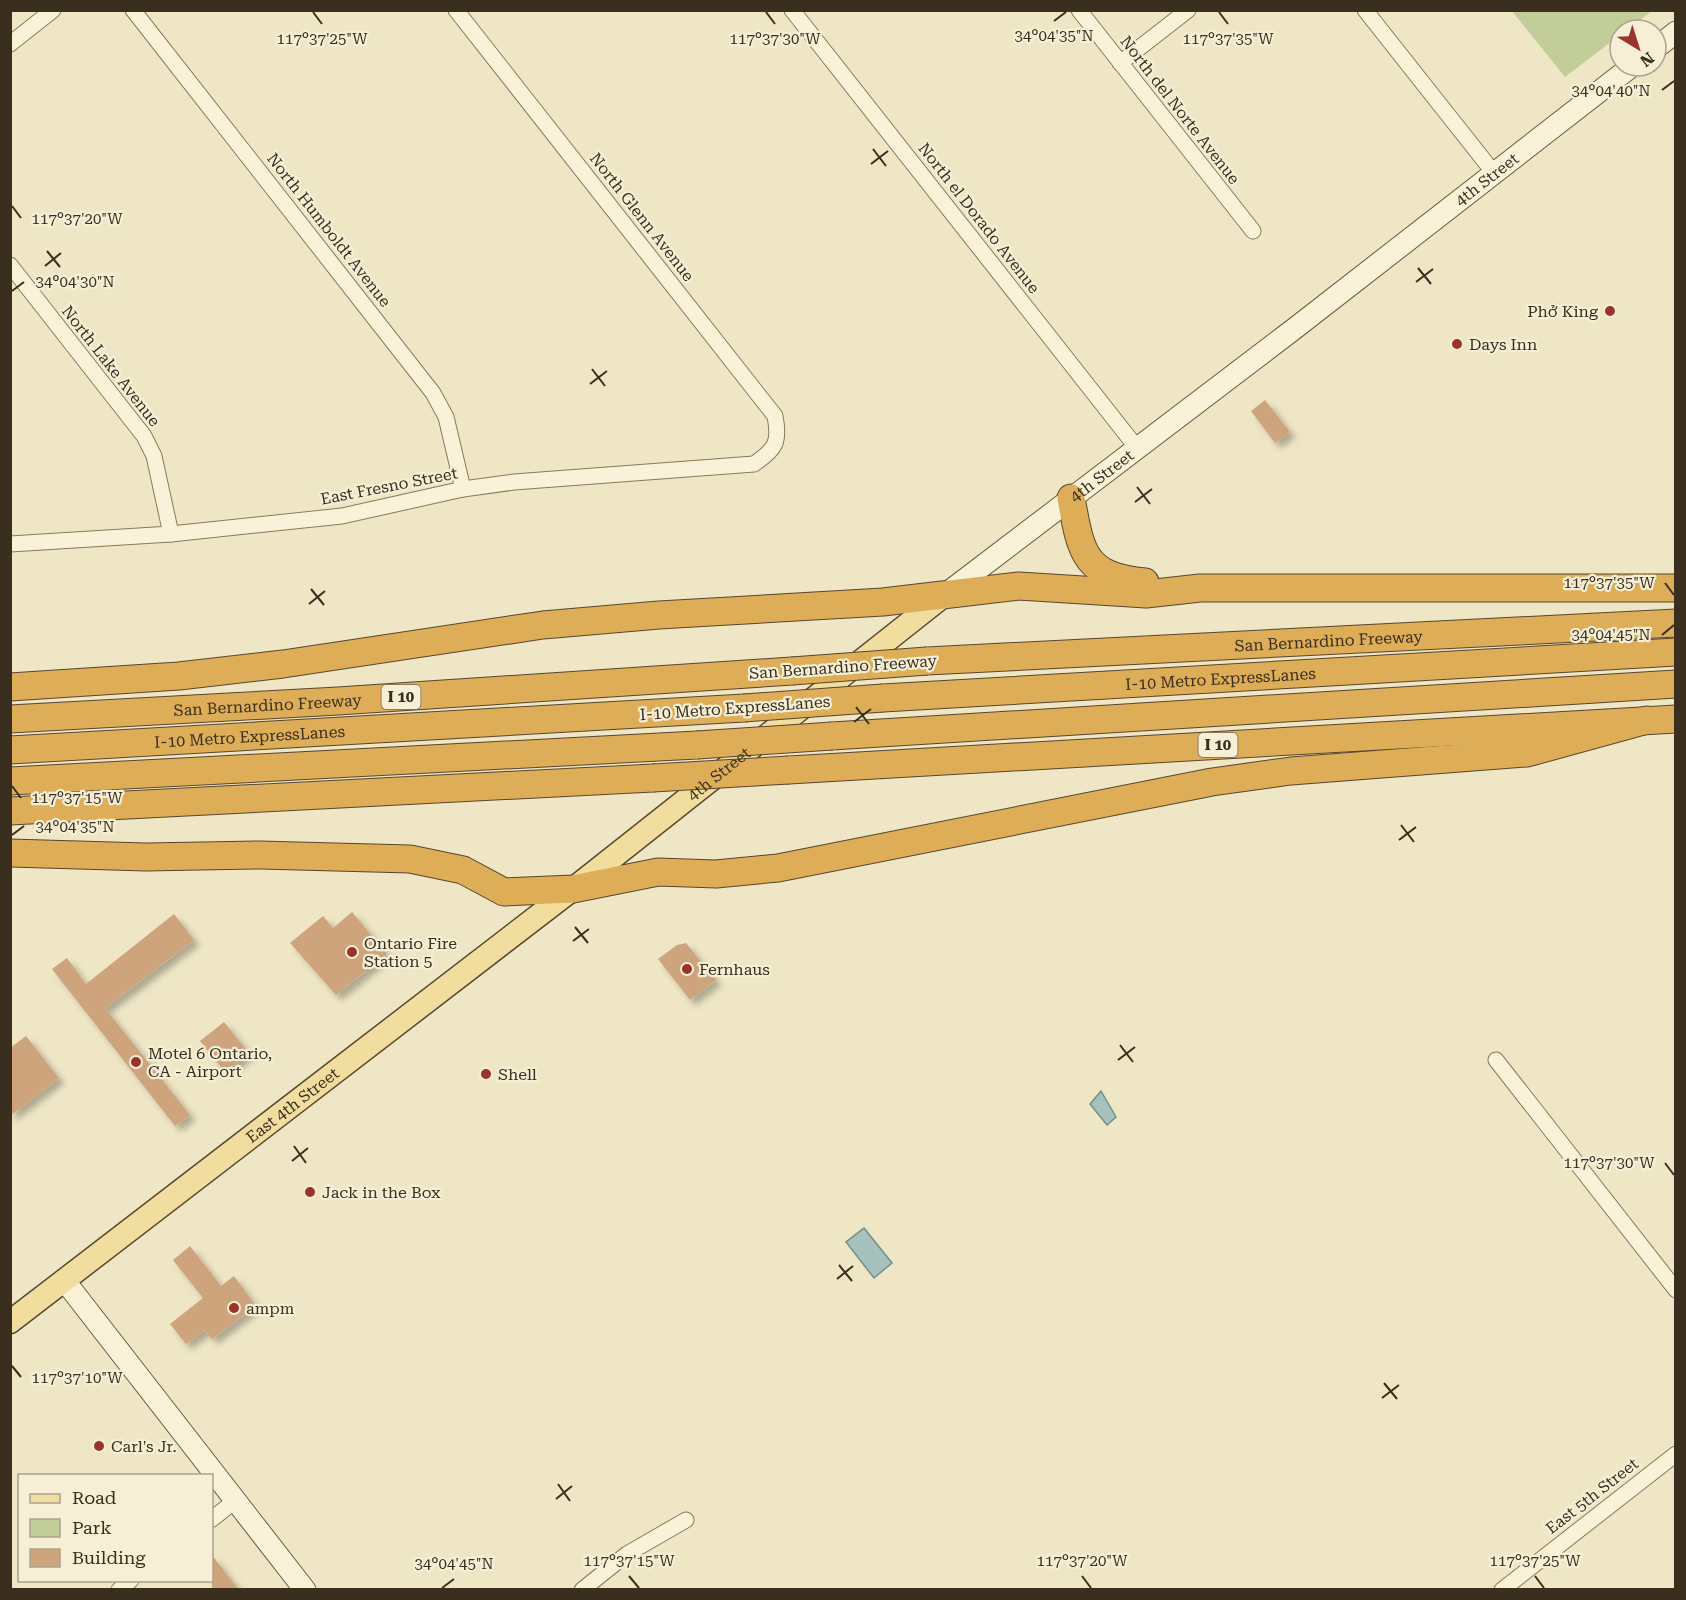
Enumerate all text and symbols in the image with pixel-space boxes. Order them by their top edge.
north arrow [1608,18,1668,78]
text: 34°04'35"N [1014,27,1094,45]
text: 117°37'25"W [277,30,368,48]
text: 117°37'30"W [730,30,821,48]
text: 117°37'35"W [1183,30,1274,48]
street label: North del Norte Avenue [1116,32,1244,188]
text: N [1636,48,1658,71]
text: 34°04'40"N [1571,82,1651,100]
street label: North el Dorado Avenue [914,139,1044,297]
street label: North Humboldt Avenue [263,149,395,311]
street label: North Glenn Avenue [586,149,698,285]
street label: 4th Street [1451,149,1522,210]
text: 117°37'20"W [32,210,123,228]
text: 34°04'30"N [35,273,115,291]
street label: North Lake Avenue [58,302,164,430]
place label: Phở King [1527,302,1599,321]
marker: Phở King [1603,304,1617,318]
place label: Days Inn [1469,335,1537,354]
marker: Days Inn [1450,337,1464,351]
street label: 4th Street [1066,445,1137,506]
street label: East Fresno Street [319,463,459,509]
text: 117°37'35"W [1564,574,1655,592]
street label: San Bernardino Freeway [1234,626,1424,655]
text: 34°04'45"N [1571,626,1651,644]
street label: San Bernardino Freeway [748,651,938,683]
street label: I-10 Metro ExpressLanes [1125,663,1317,693]
road number: I 10 [382,685,420,709]
street label: San Bernardino Freeway [173,690,363,720]
street label: I-10 Metro ExpressLanes [639,692,831,724]
street label: I-10 Metro ExpressLanes [154,721,346,751]
road number: I 10 [1198,733,1238,757]
street label: 4th Street [683,743,754,805]
text: 117°37'15"W [32,789,123,807]
text: 34°04'35"N [35,818,115,836]
place label: Ontario Fire Station 5 [364,934,457,971]
marker: Ontario Fire Station 5 [345,945,359,959]
place label: Fernhaus [699,960,770,979]
marker: Fernhaus [680,962,694,976]
place label: Motel 6 Ontario, CA - Airport [148,1044,272,1081]
marker: Motel 6 Ontario, CA - Airport [129,1055,143,1069]
street label: East 4th Street [242,1063,342,1147]
place label: Shell [498,1065,537,1084]
marker: Shell [479,1067,493,1081]
text: 117°37'30"W [1564,1154,1655,1172]
place label: Jack in the Box [322,1183,441,1202]
marker: Jack in the Box [303,1185,317,1199]
place label: ampm [246,1299,295,1318]
marker: ampm [227,1301,241,1315]
text: 117°37'10"W [32,1369,123,1387]
place label: Carl's Jr. [111,1437,177,1456]
marker: Carl's Jr. [92,1439,106,1453]
street label: East 5th Street [1542,1454,1642,1538]
legend [18,1474,213,1582]
text: Road [72,1487,117,1508]
text: Park [72,1517,112,1538]
text: Building [72,1547,146,1568]
text: 117°37'15"W [584,1552,675,1570]
text: 117°37'20"W [1037,1552,1128,1570]
text: 117°37'25"W [1490,1552,1581,1570]
text: 34°04'45"N [414,1555,494,1573]

